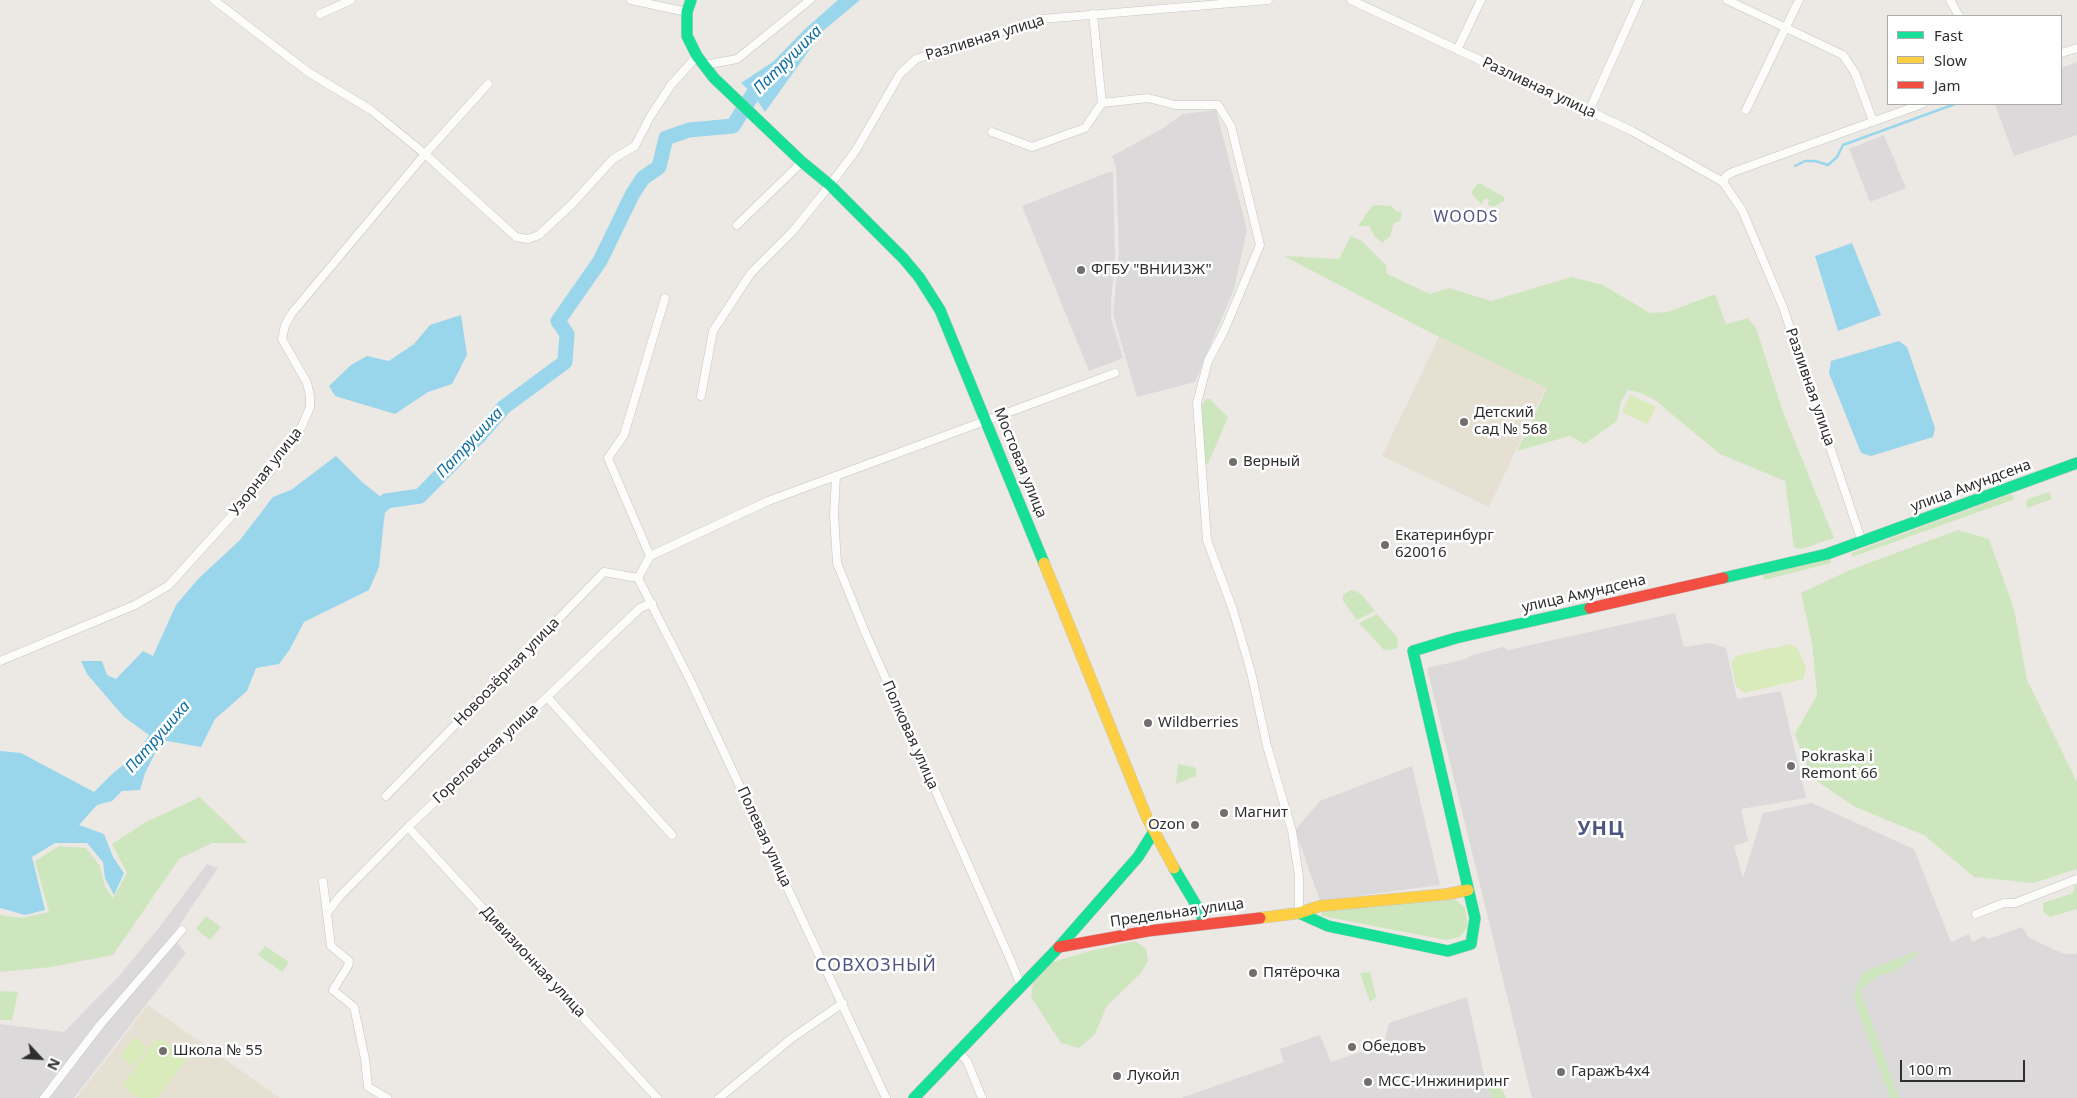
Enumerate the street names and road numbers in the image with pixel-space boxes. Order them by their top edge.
street label: Разливная улица [923,11,1047,65]
street label: Разливная улица [1479,54,1599,122]
street label: Разливная улица [1781,326,1839,448]
street label: Мостовая улица [990,405,1050,521]
street label: Узорная улица [226,424,306,520]
street label: улица Амундсена [1908,456,2034,516]
street label: улица Амундсена [1520,571,1648,617]
street label: Новоозёрная улица [451,614,563,730]
street label: Полковая улица [878,678,942,792]
street label: Гореловская улица [429,700,543,808]
street label: Полевая улица [733,784,795,890]
street label: Предельная улица [1109,895,1245,931]
street label: Дивизионная улица [477,903,589,1021]

